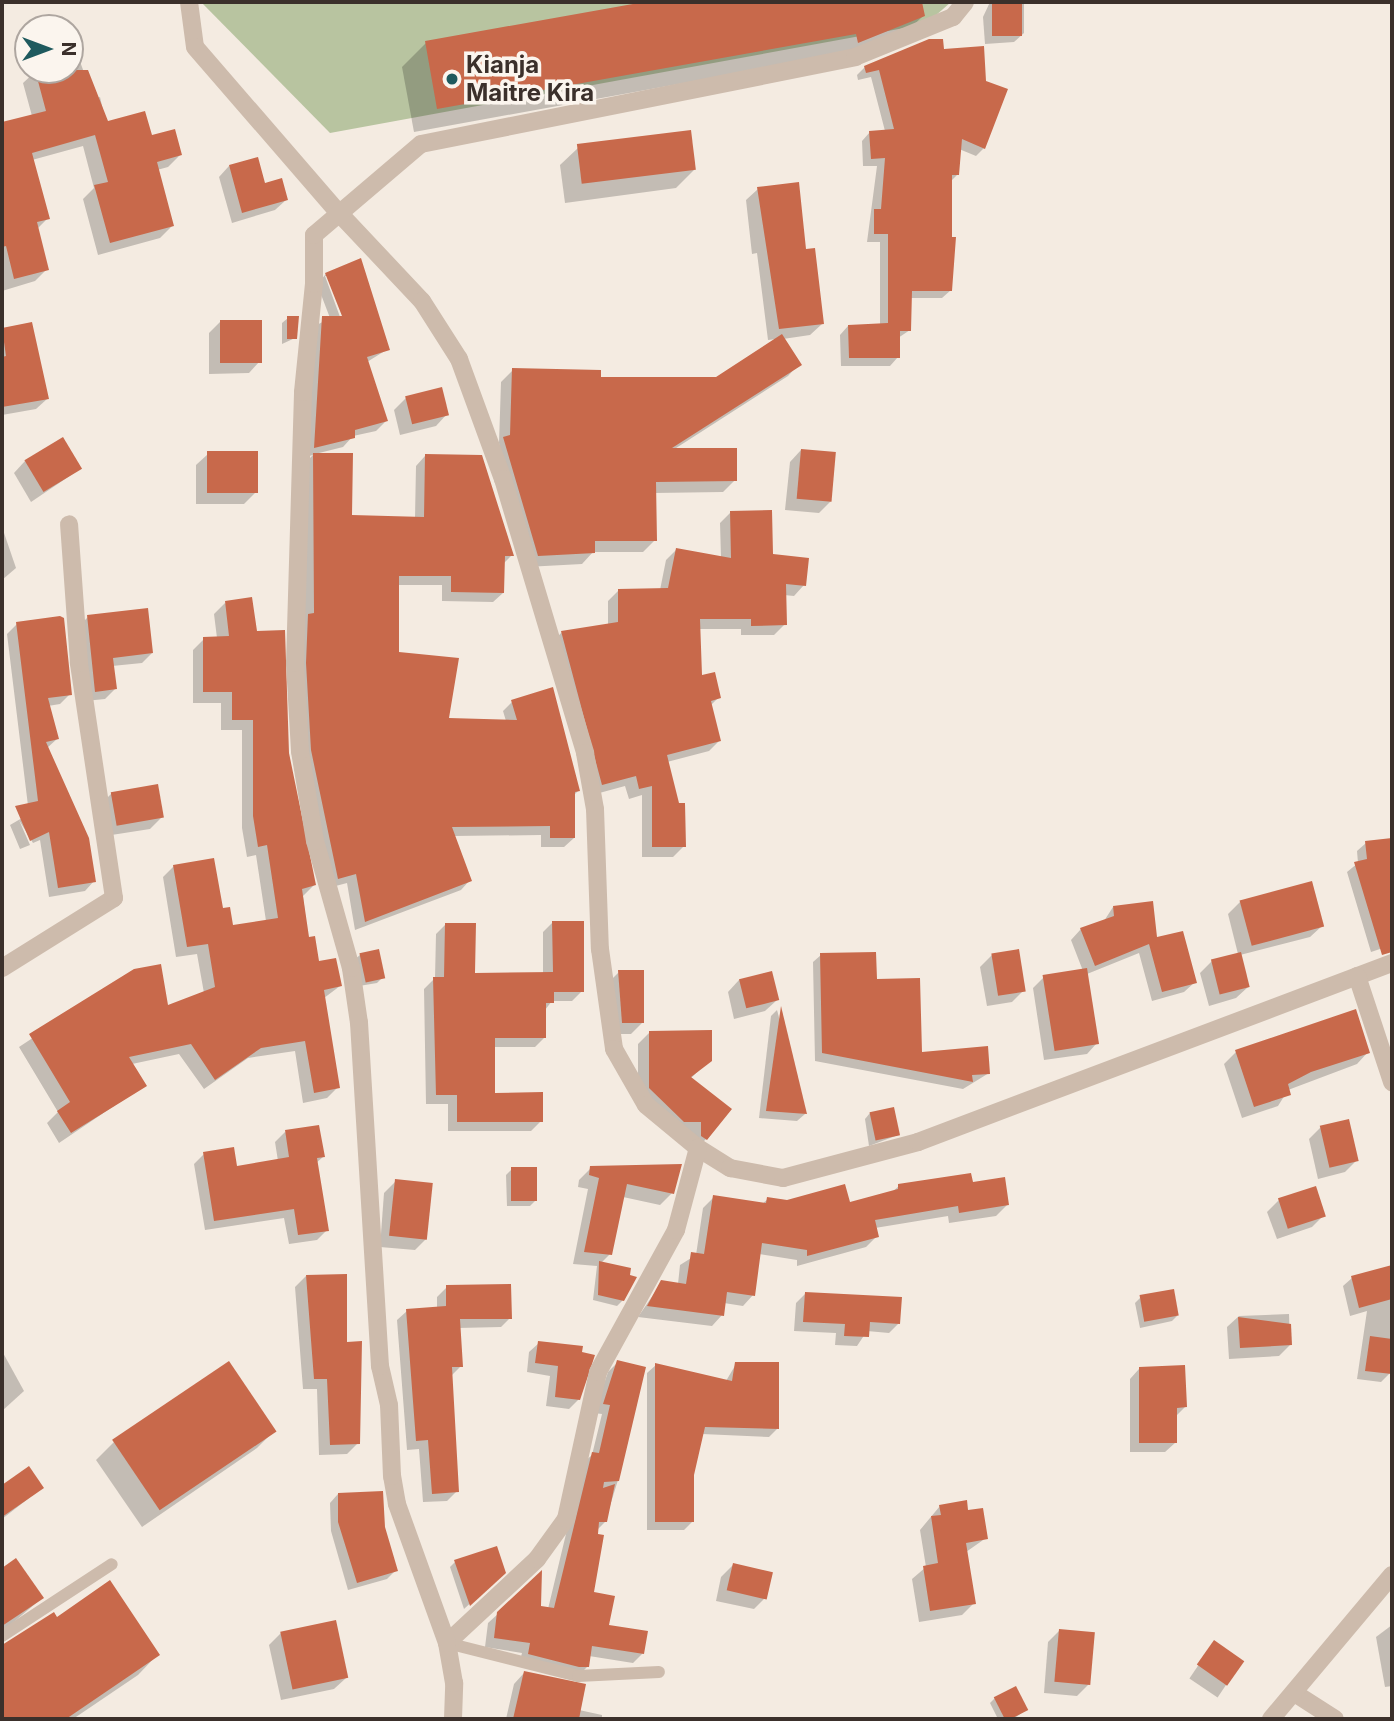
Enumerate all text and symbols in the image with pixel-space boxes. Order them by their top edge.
north arrow [14,14,84,84]
text: N [57,42,80,56]
place label: Kianja Maitre Kira [466,51,594,107]
marker: Kianja Maitre Kira [444,71,460,87]

